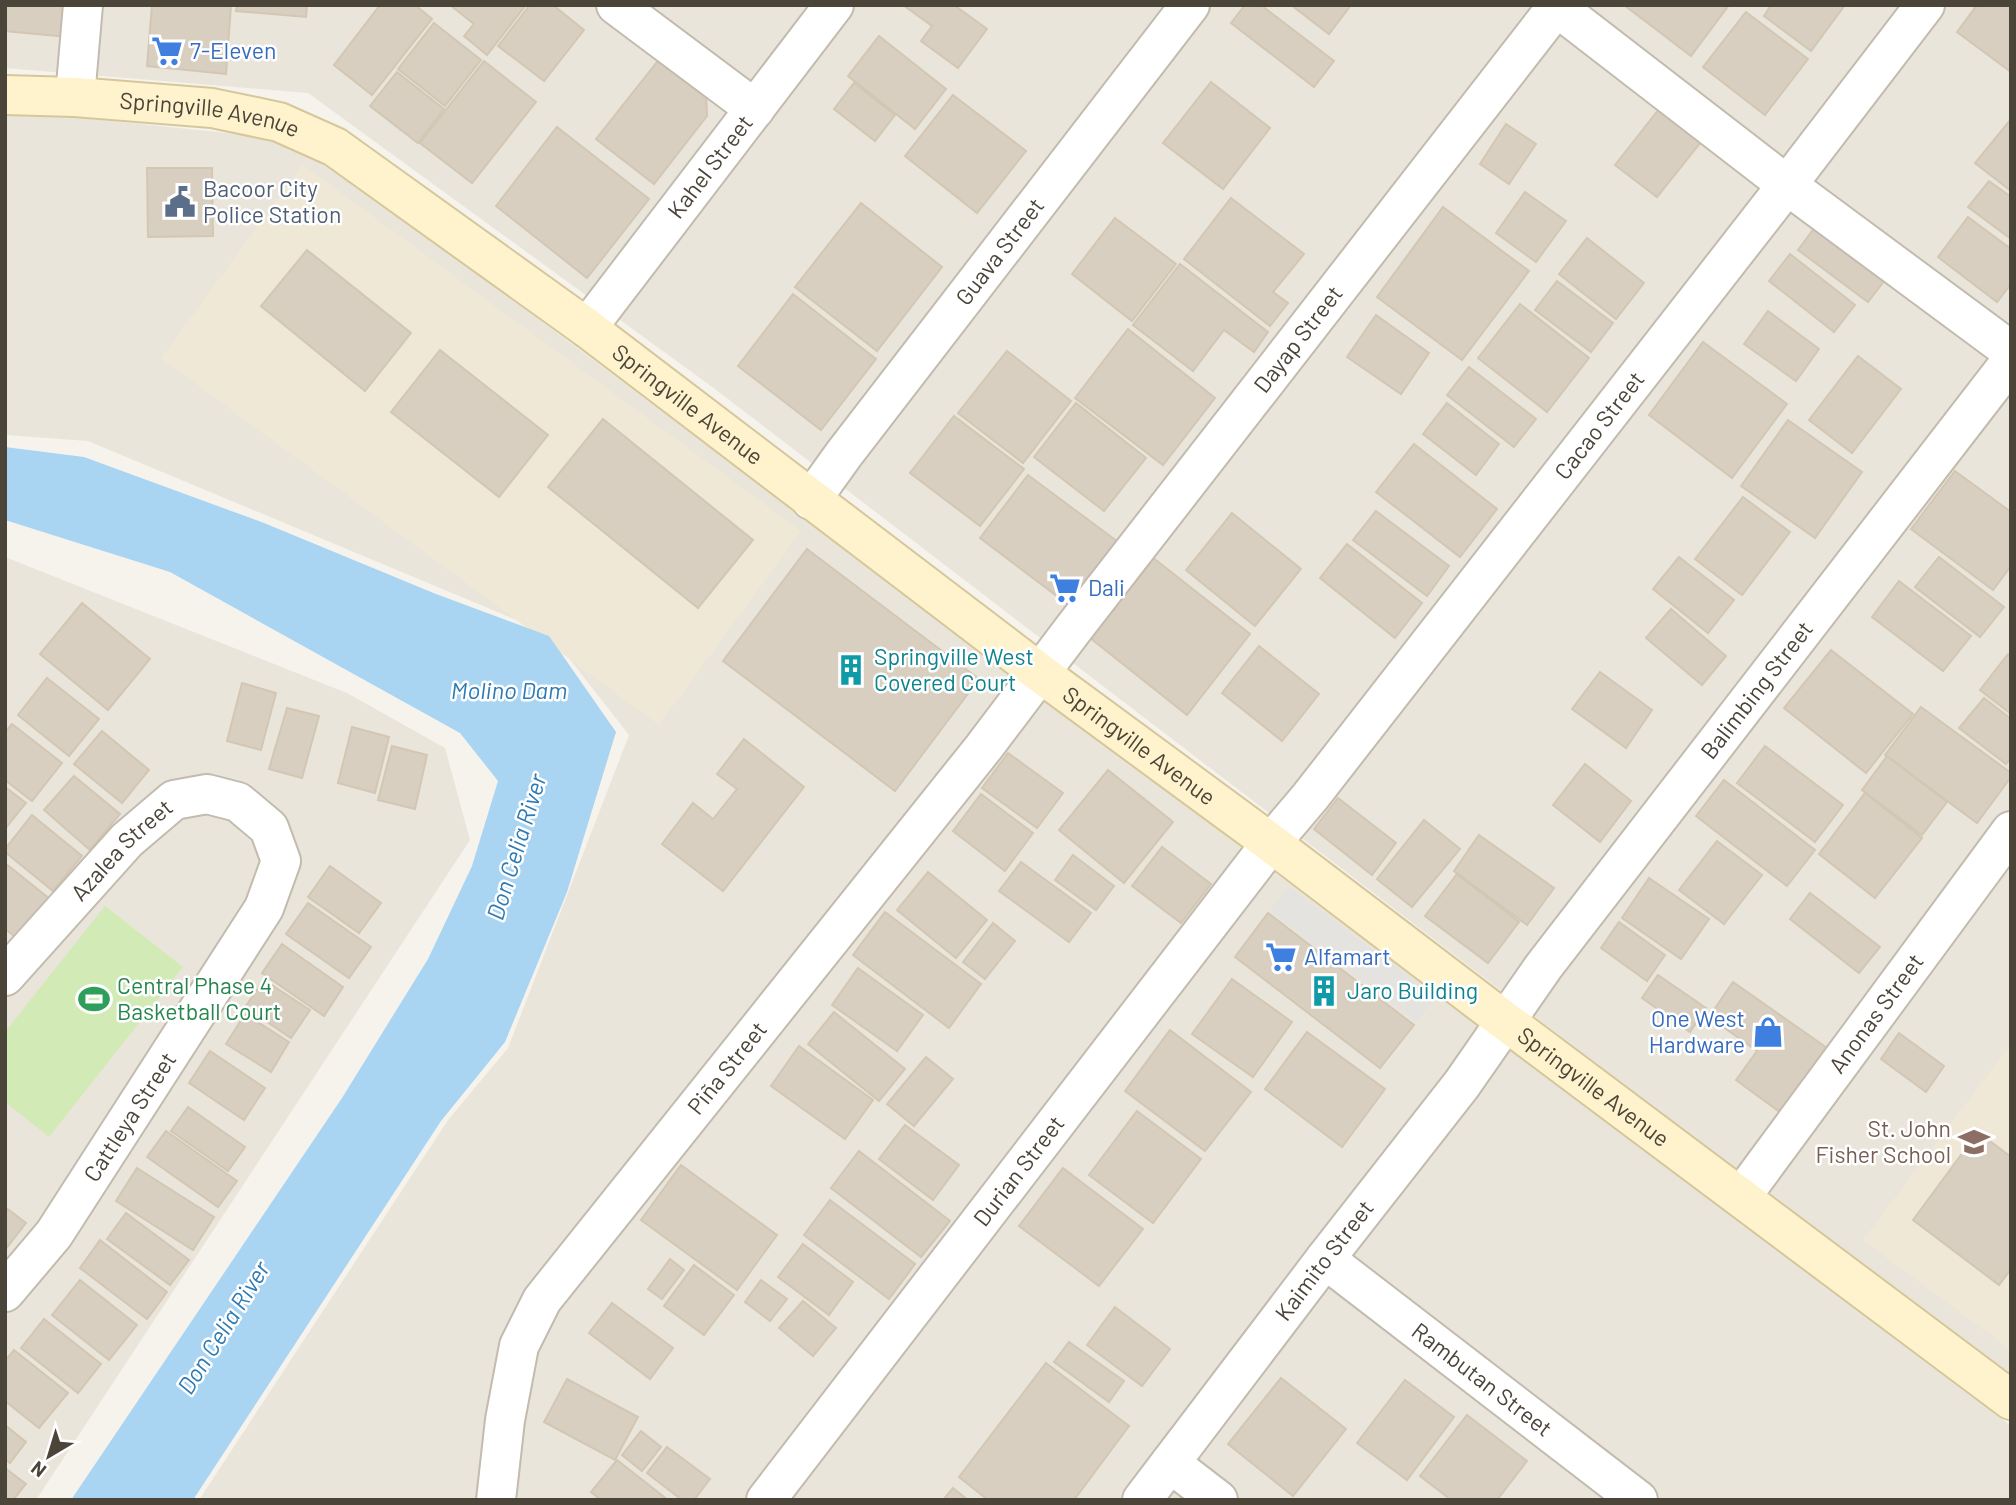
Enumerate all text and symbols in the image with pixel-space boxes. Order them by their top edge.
supermarket icon: 7-Eleven [150,34,184,68]
place label: 7-Eleven [190,36,276,64]
street label: Springville Avenue [119,86,305,143]
street label: Kahel Street [661,109,758,224]
place label: Bacoor City Police Station [203,174,341,228]
public building icon: Bacoor City Police Station [163,185,197,219]
street label: Guava Street [949,192,1049,310]
street label: Dayap Street [1247,280,1348,398]
street label: Springville Avenue [607,337,769,470]
street label: Cacao Street [1548,365,1650,484]
supermarket icon: Dali [1048,571,1082,605]
place label: Dali [1088,573,1125,601]
street label: Balimbing Street [1694,615,1818,764]
place label: Springville West Covered Court [874,642,1034,696]
building icon: Springville West Covered Court [834,653,868,687]
water label: Molino Dam [451,675,567,704]
street label: Springville Avenue [1058,680,1222,811]
water label: Don Celia River [480,769,552,923]
street label: Azalea Street [64,793,178,906]
supermarket icon: Alfamart [1264,940,1298,974]
place label: Alfamart [1304,942,1391,970]
street label: Anonas Street [1822,948,1929,1078]
place label: Central Phase 4 Basketball Court [117,971,281,1025]
building icon: Jaro Building [1307,974,1341,1008]
place label: Jaro Building [1347,976,1478,1004]
sports icon: Central Phase 4 Basketball Court [77,982,111,1016]
place label: One West Hardware [1649,1004,1745,1058]
street label: Piña Street [681,1015,772,1120]
shop icon: One West Hardware [1751,1015,1785,1049]
street label: Springville Avenue [1512,1020,1675,1152]
street label: Cattleya Street [77,1046,181,1187]
street label: Durian Street [967,1109,1069,1231]
place label: St. John Fisher School [1816,1114,1951,1168]
school or university icon: St. John Fisher School [1957,1125,1991,1159]
street label: Kaimito Street [1268,1194,1379,1326]
water label: Don Celia River [170,1254,276,1399]
street label: Rambutan Street [1407,1316,1558,1442]
north arrow [14,1421,84,1491]
text: N [26,1457,50,1483]

